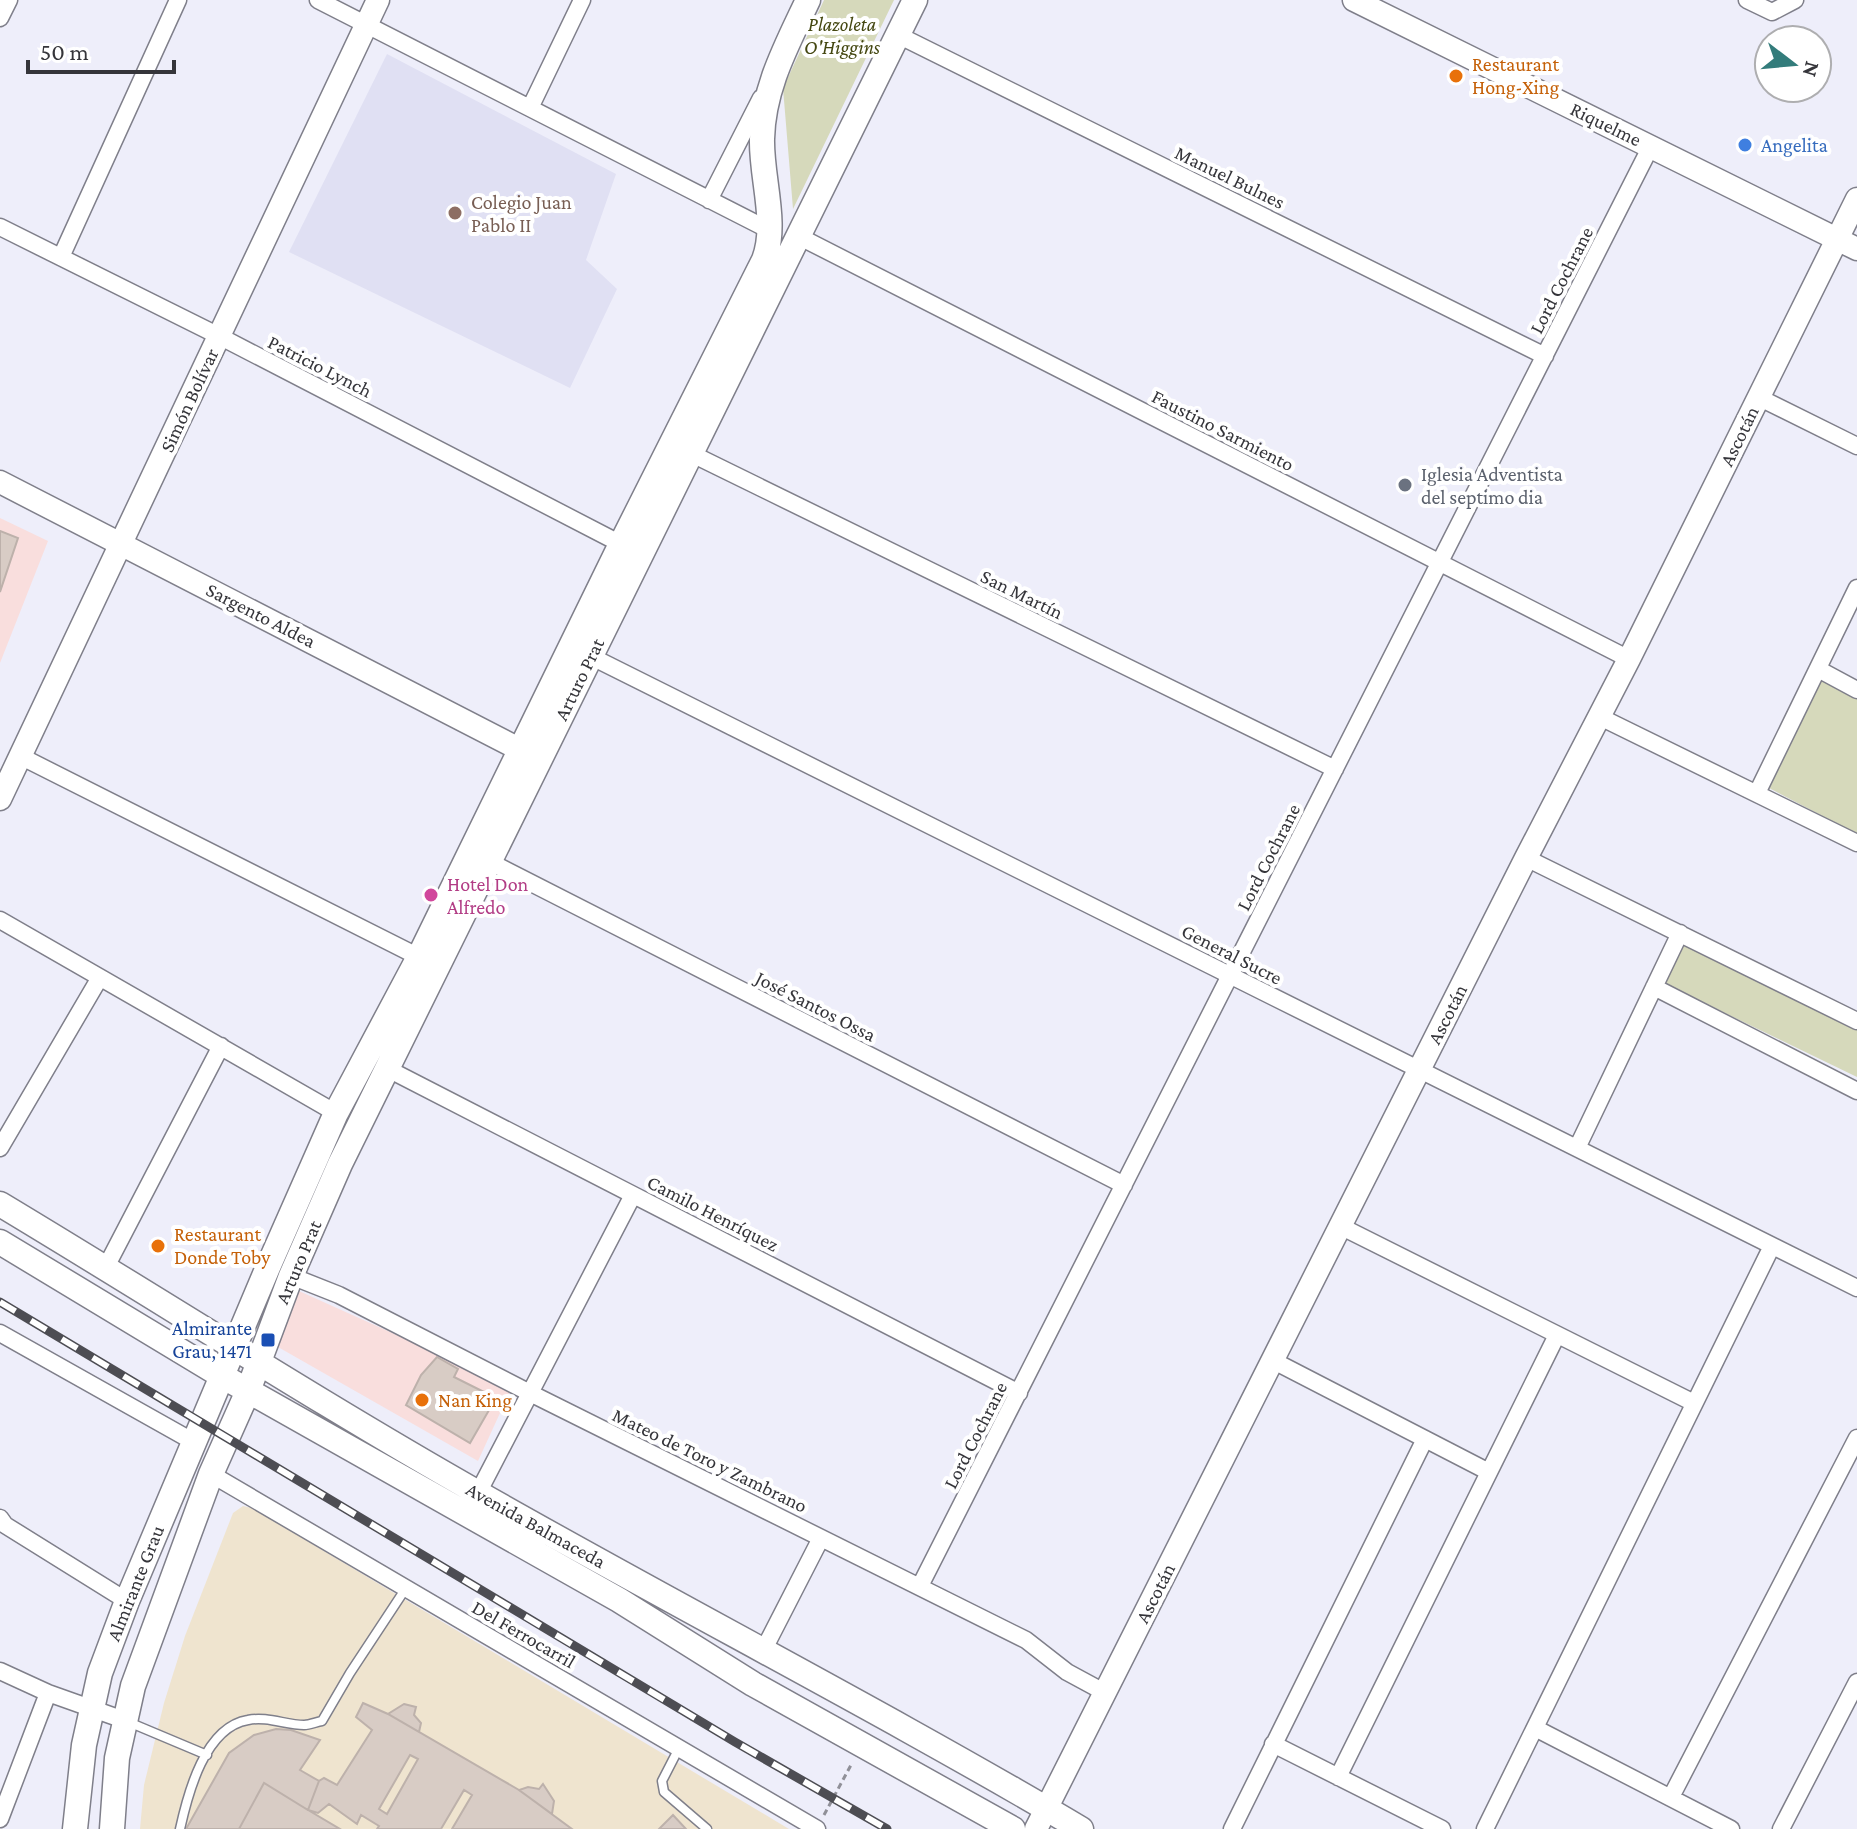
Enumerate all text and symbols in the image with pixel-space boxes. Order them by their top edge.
park label: Plazoleta O'Higgins [804,13,881,59]
scale bar [28,24,174,74]
north arrow [1753,24,1833,104]
text: 50 m [40,38,89,65]
place label: Restaurant Hong-Xing [1472,53,1560,99]
text: N [1798,59,1826,80]
marker: Restaurant Hong-Xing [1447,67,1465,85]
street label: Riquelme [1567,97,1645,152]
place label: Angelita [1761,134,1828,157]
marker: Angelita [1736,136,1754,154]
street label: Manuel Bulnes [1172,141,1289,213]
place label: Colegio Juan Pablo II [471,191,572,236]
marker: Colegio Juan Pablo II [446,204,464,222]
street label: Lord Cochrane [1525,223,1597,337]
street label: Patricio Lynch [264,330,376,403]
street label: Simón Bolívar [155,345,223,455]
street label: Faustino Sarmiento [1148,385,1298,475]
street label: Ascotán [1715,402,1763,470]
place label: Iglesia Adventista del septimo dia [1421,463,1563,509]
marker: Iglesia Adventista del septimo dia [1396,476,1414,494]
street label: San Martín [977,565,1067,623]
street label: Sargento Aldea [202,578,319,653]
street label: Arturo Prat [550,634,608,724]
street label: Lord Cochrane [1232,800,1304,914]
place label: Hotel Don Alfredo [447,873,529,918]
marker: Hotel Don Alfredo [422,886,440,904]
street label: General Sucre [1178,919,1286,989]
street label: José Santos Ossa [750,965,880,1047]
street label: Ascotán [1423,980,1471,1047]
street label: Camilo Henríquez [643,1170,782,1256]
street label: Arturo Prat [271,1217,326,1307]
place label: Restaurant Donde Toby [174,1223,271,1269]
marker: Restaurant Donde Toby [149,1237,167,1255]
place label: Almirante Grau, 1471 [172,1317,252,1362]
marker: Almirante Grau, 1471 [259,1331,277,1349]
street label: Lord Cochrane [939,1378,1011,1492]
place label: Nan King [438,1389,512,1412]
marker: Nan King [413,1391,431,1409]
street label: Mateo de Toro y Zambrano [609,1403,811,1518]
street label: Avenida Balmaceda [463,1478,609,1572]
street label: Almirante Grau [102,1522,168,1644]
street label: Ascotán [1131,1559,1179,1626]
street label: Del Ferrocarril [469,1596,579,1672]

